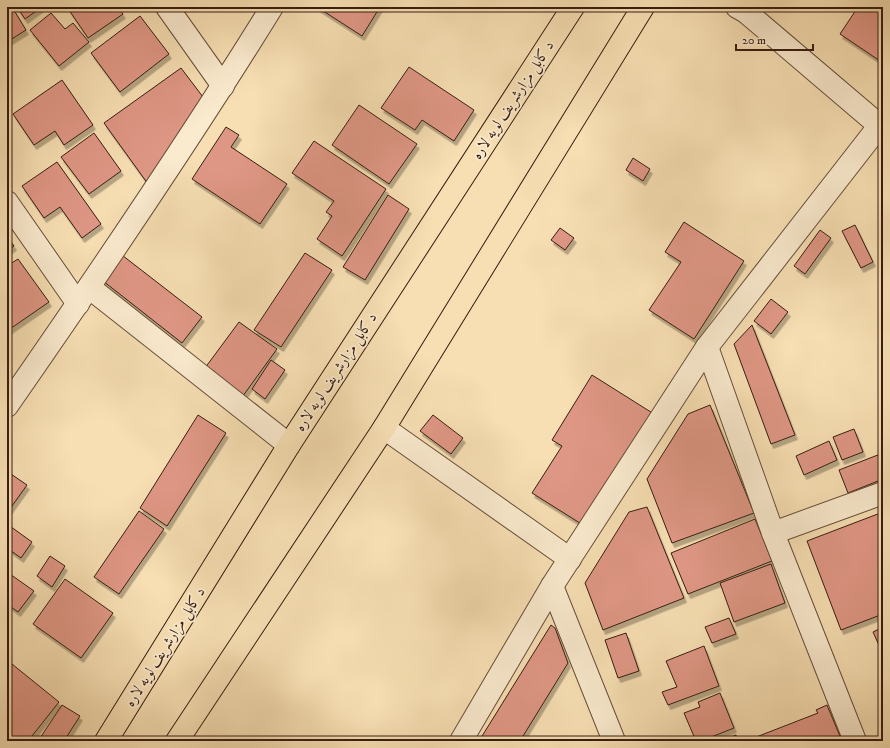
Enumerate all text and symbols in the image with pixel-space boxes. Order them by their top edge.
scale bar [736,26,813,52]
text: 20 m [742,33,766,48]
street label: د کابل مزارشریف لویه لاره [468,37,559,164]
street label: د کابل مزارشریف لویه لاره [291,309,382,436]
street label: د کابل مزارشریف لویه لاره [120,584,210,711]

